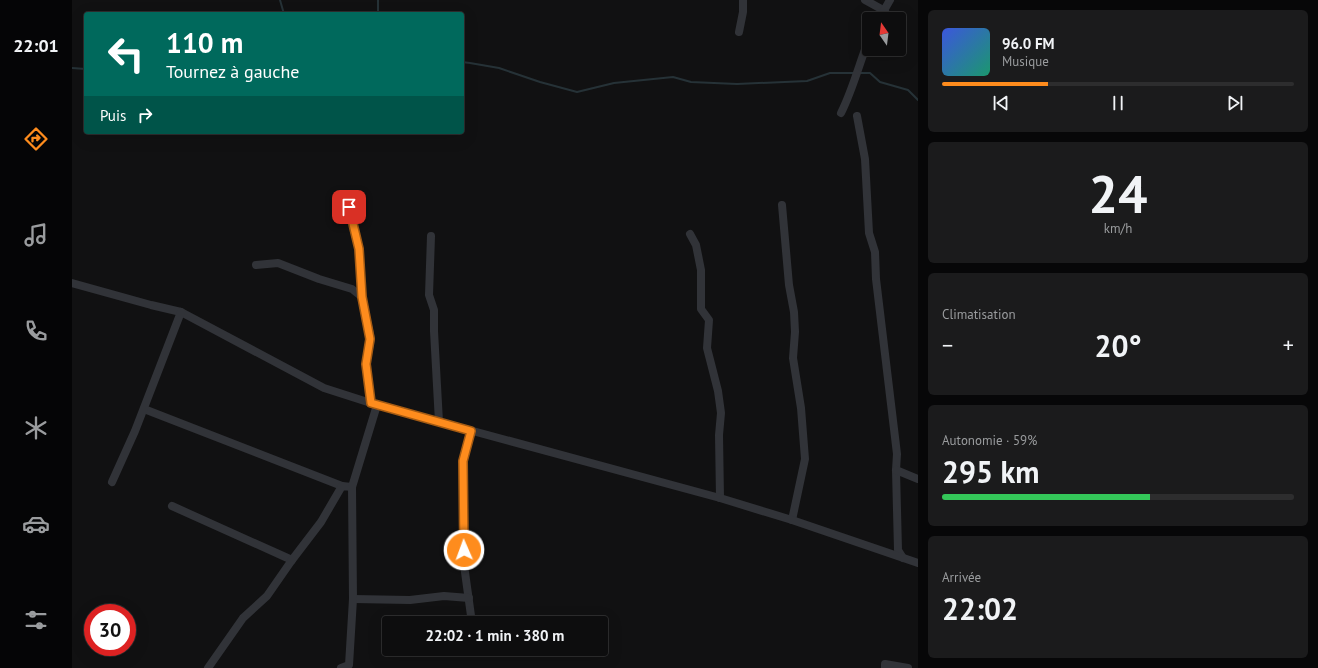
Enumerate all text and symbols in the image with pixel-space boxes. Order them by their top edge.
north arrow [862,12,906,56]
map controls [862,12,906,56]
text: 110 m [166,24,243,61]
icon: left [100,28,152,80]
text: 22:01 [13,34,59,57]
text: 96.0 FM [1002,34,1055,53]
text: Musique [1002,53,1049,70]
text: Tournez à gauche [166,60,299,83]
icon: previous [990,92,1012,114]
icon: pause [1107,92,1129,114]
icon: next [1224,92,1246,114]
icon: right [134,104,156,126]
text: Puis [100,106,126,125]
icon: directions [22,125,50,153]
text: 24 [1089,160,1147,227]
pin [332,190,366,224]
icon: arrive [338,196,360,218]
text: km/h [1104,220,1132,237]
icon: music [22,221,50,249]
text: Climatisation [942,306,1016,323]
icon: phone [22,317,50,345]
text: 20° [1094,326,1142,365]
text: − [942,331,953,359]
text: + [1283,331,1294,359]
icon: climate [22,414,50,442]
text: Autonomie · 59% [942,432,1037,449]
text: 295 km [942,452,1040,491]
icon: car [22,510,50,538]
position arrow [443,529,485,571]
text: Arrivée [942,569,981,586]
text: 22:02 [942,589,1018,628]
speed limit sign: 30 [84,604,136,656]
icon: filters [22,606,50,634]
text: 22:02 · 1 min · 380 m [426,626,564,645]

